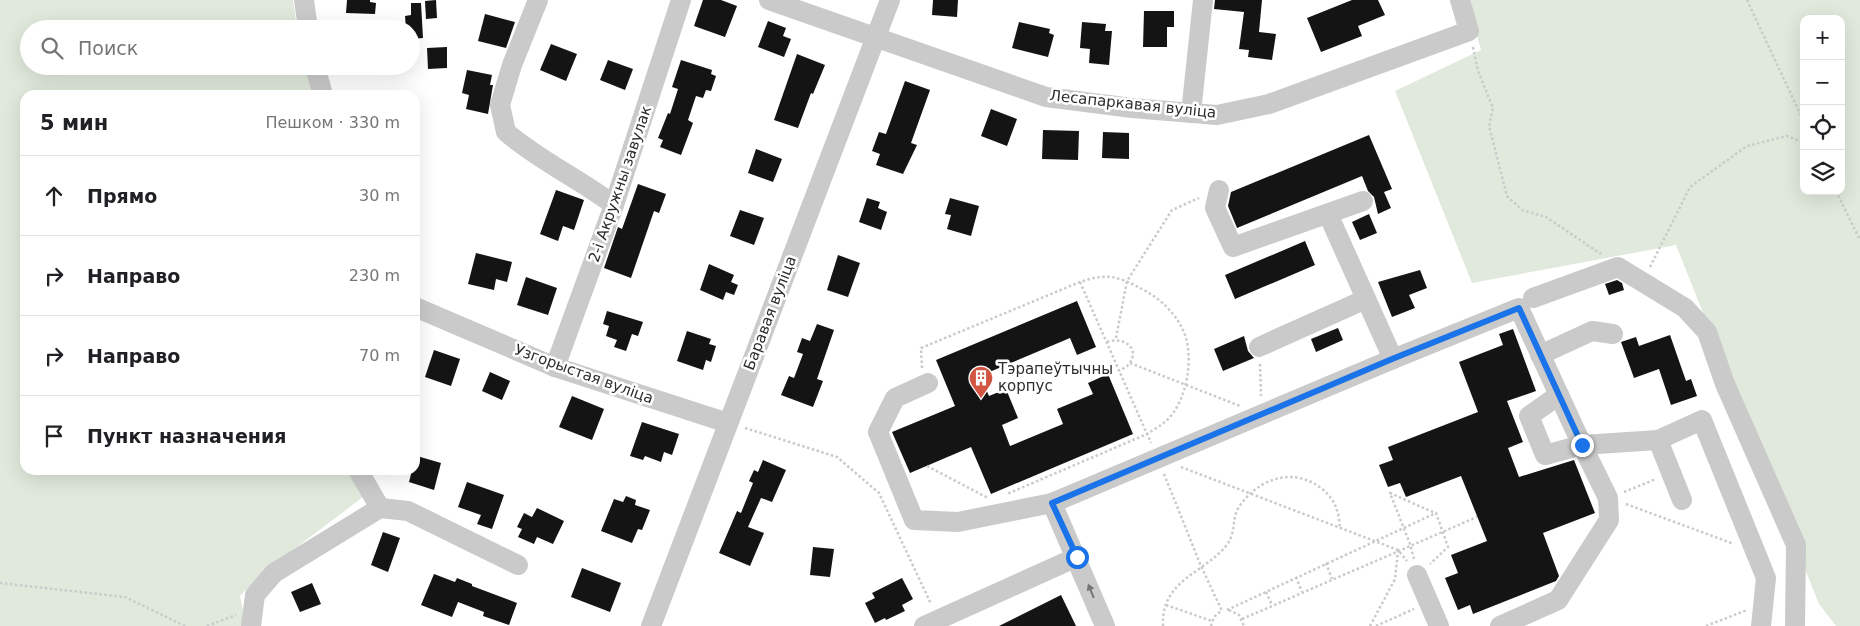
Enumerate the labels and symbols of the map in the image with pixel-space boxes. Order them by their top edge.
street label: Лесапаркавая вуліца [1049,86,1217,122]
street label: 2-і Акружны завулак [585,103,655,265]
street label: Баравая вуліца [740,253,800,373]
street label: Узгорыстая вуліца [512,341,656,407]
place label: Тэрапеўтычны корпус [997,360,1113,395]
building icon: Тэрапеўтычны корпус [968,365,994,399]
route end [1571,434,1594,457]
route start [1066,546,1089,569]
one-way arrow [1087,584,1094,599]

